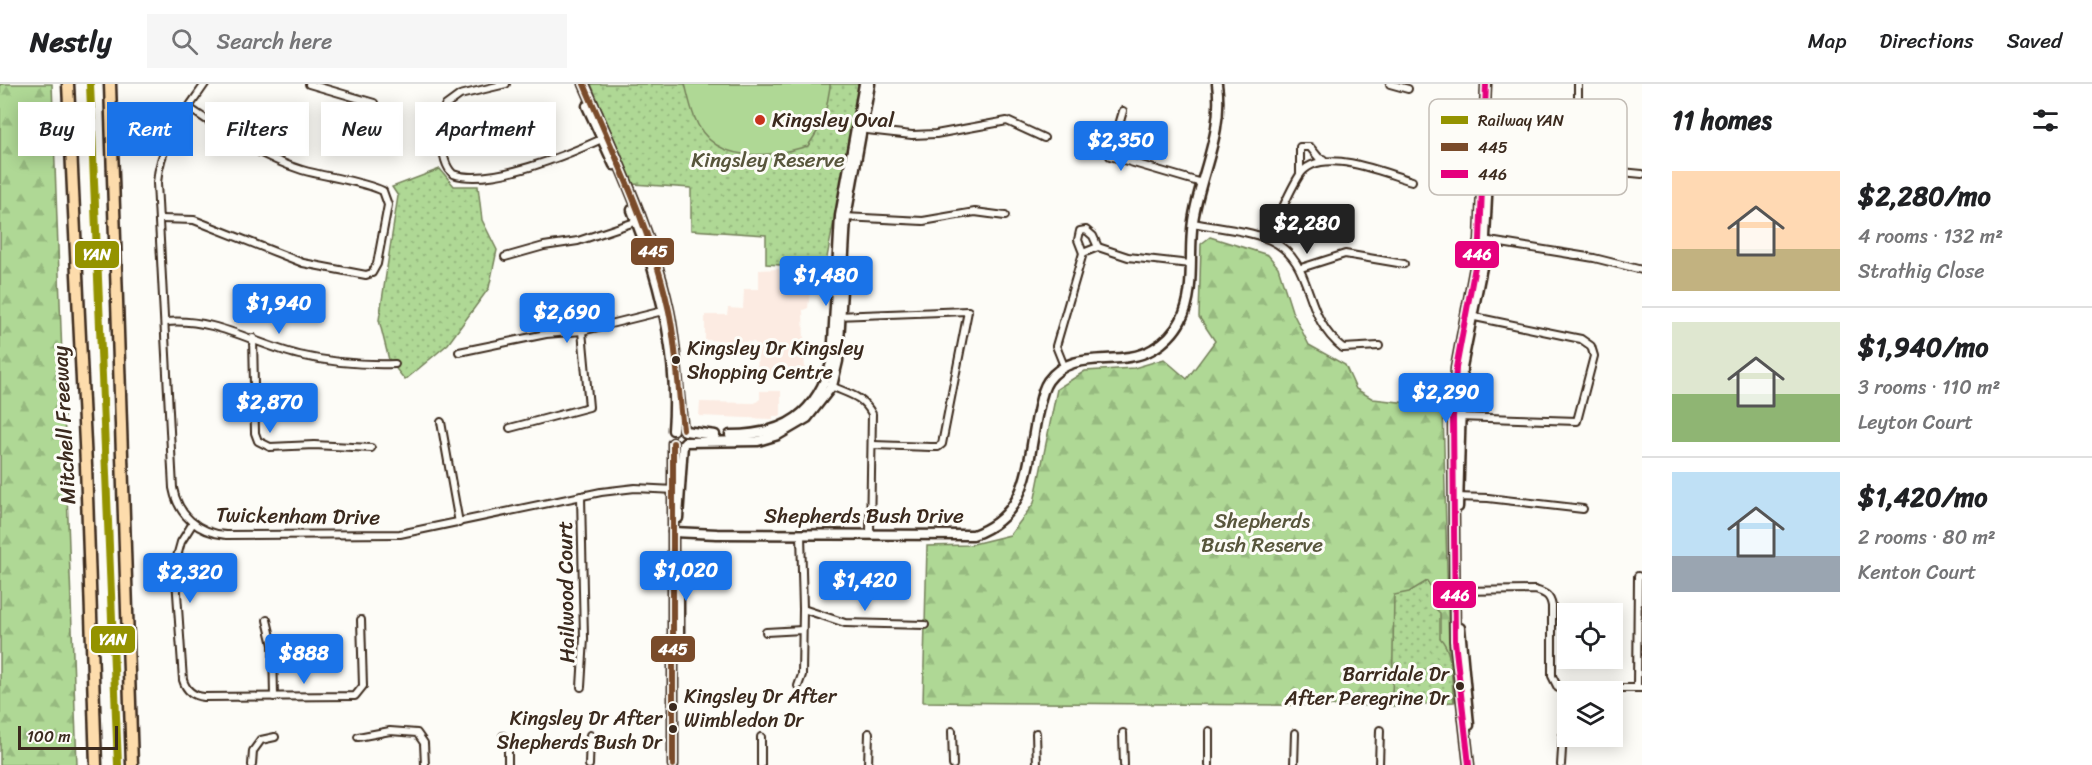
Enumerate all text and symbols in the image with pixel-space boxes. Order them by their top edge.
search box [147,14,567,68]
text: Nestly [30,17,111,66]
text: Search here [216,22,332,61]
text: Map [1808,22,1846,60]
text: Directions [1879,22,1974,60]
text: Saved [2007,22,2062,60]
icon: search [168,25,201,58]
text: 11 homes [1672,97,1772,143]
legend [1429,99,1627,195]
place label: Kingsley Oval [772,101,895,139]
chip: Buy [18,102,95,156]
chip: Rent [107,102,193,156]
chip: Filters [205,102,309,156]
chip: New [321,102,403,156]
chip: Apartment [415,102,556,156]
icon: filters [2029,104,2062,137]
text: Railway YAN [1478,106,1565,135]
marker: Kingsley Oval [753,113,767,127]
pin: $2,350 [1072,121,1170,172]
text: $2,350 [1088,123,1154,158]
text: 445 [1478,133,1508,162]
park label: Kingsley Reserve [691,141,845,179]
text: 446 [1478,160,1507,189]
text: $2,280/mo [1858,173,1991,219]
icon: home [1720,195,1792,267]
pin: $2,280 [1258,204,1356,255]
text: $2,280 [1274,206,1340,241]
text: 4 rooms · 132 m² [1858,219,2003,254]
line badge: 445 [630,237,675,266]
text: 445 [637,237,668,266]
line badge: YAN [74,240,120,269]
text: YAN [83,240,112,269]
line badge: 446 [1454,240,1500,269]
text: 446 [1461,240,1492,269]
text: Strathig Close [1858,254,1984,289]
pin: $1,480 [777,256,875,307]
text: $1,480 [794,258,858,293]
pin: $1,940 [230,284,328,335]
text: $1,940 [247,286,311,321]
pin: $2,690 [518,293,616,344]
text: $2,690 [534,295,600,330]
text: $1,940/mo [1858,324,1988,370]
place label: Kingsley Dr Kingsley Shopping Centre [687,331,864,390]
street label: Mitchell Freeway [41,345,87,505]
icon: home [1720,346,1792,418]
marker: Kingsley Dr Kingsley Shopping Centre [670,354,682,366]
text: 3 rooms · 110 m² [1858,370,2000,405]
pin: $2,290 [1397,373,1495,424]
text: $2,290 [1413,375,1479,410]
pin: $2,870 [221,383,319,434]
text: $2,870 [237,385,303,420]
text: Leyton Court [1858,405,1973,440]
text: $1,420/mo [1858,474,1987,520]
street label: Twickenham Drive [215,496,381,536]
icon: home [1720,496,1792,568]
street label: Shepherds Bush Drive [764,497,964,535]
park label: Shepherds Bush Reserve [1201,502,1323,564]
text: 2 rooms · 80 m² [1858,520,1996,555]
street label: Hailwood Court [546,521,586,663]
pin: $1,020 [637,551,735,602]
pin: $2,320 [141,553,239,604]
text: $1,020 [654,553,718,588]
text: $2,320 [157,555,223,590]
text: Kenton Court [1858,555,1976,590]
pin: $1,420 [816,561,914,612]
text: $1,420 [833,563,897,598]
line badge: 446 [1432,580,1477,609]
text: 446 [1439,581,1470,610]
map controls [1557,603,1623,747]
button: locate [1557,603,1623,669]
line badge: YAN [90,625,136,654]
text: YAN [99,625,128,654]
pin: $888 [268,634,340,685]
line badge: 445 [650,635,696,663]
text: 445 [657,635,688,664]
text: $888 [279,636,329,671]
place label: Barridale Dr After Peregrine Dr [1284,657,1451,716]
place label: Kingsley Dr After Wimbledon Dr [684,679,838,738]
marker: Barridale Dr After Peregrine Dr [1454,680,1466,692]
button: layers [1557,681,1623,747]
place label: Kingsley Dr After Shepherds Bush Dr [497,701,664,760]
marker: Kingsley Dr After Wimbledon Dr [667,701,679,713]
text: 100 m [27,722,71,751]
scale bar [18,723,118,750]
marker: Kingsley Dr After Shepherds Bush Dr [667,723,679,735]

